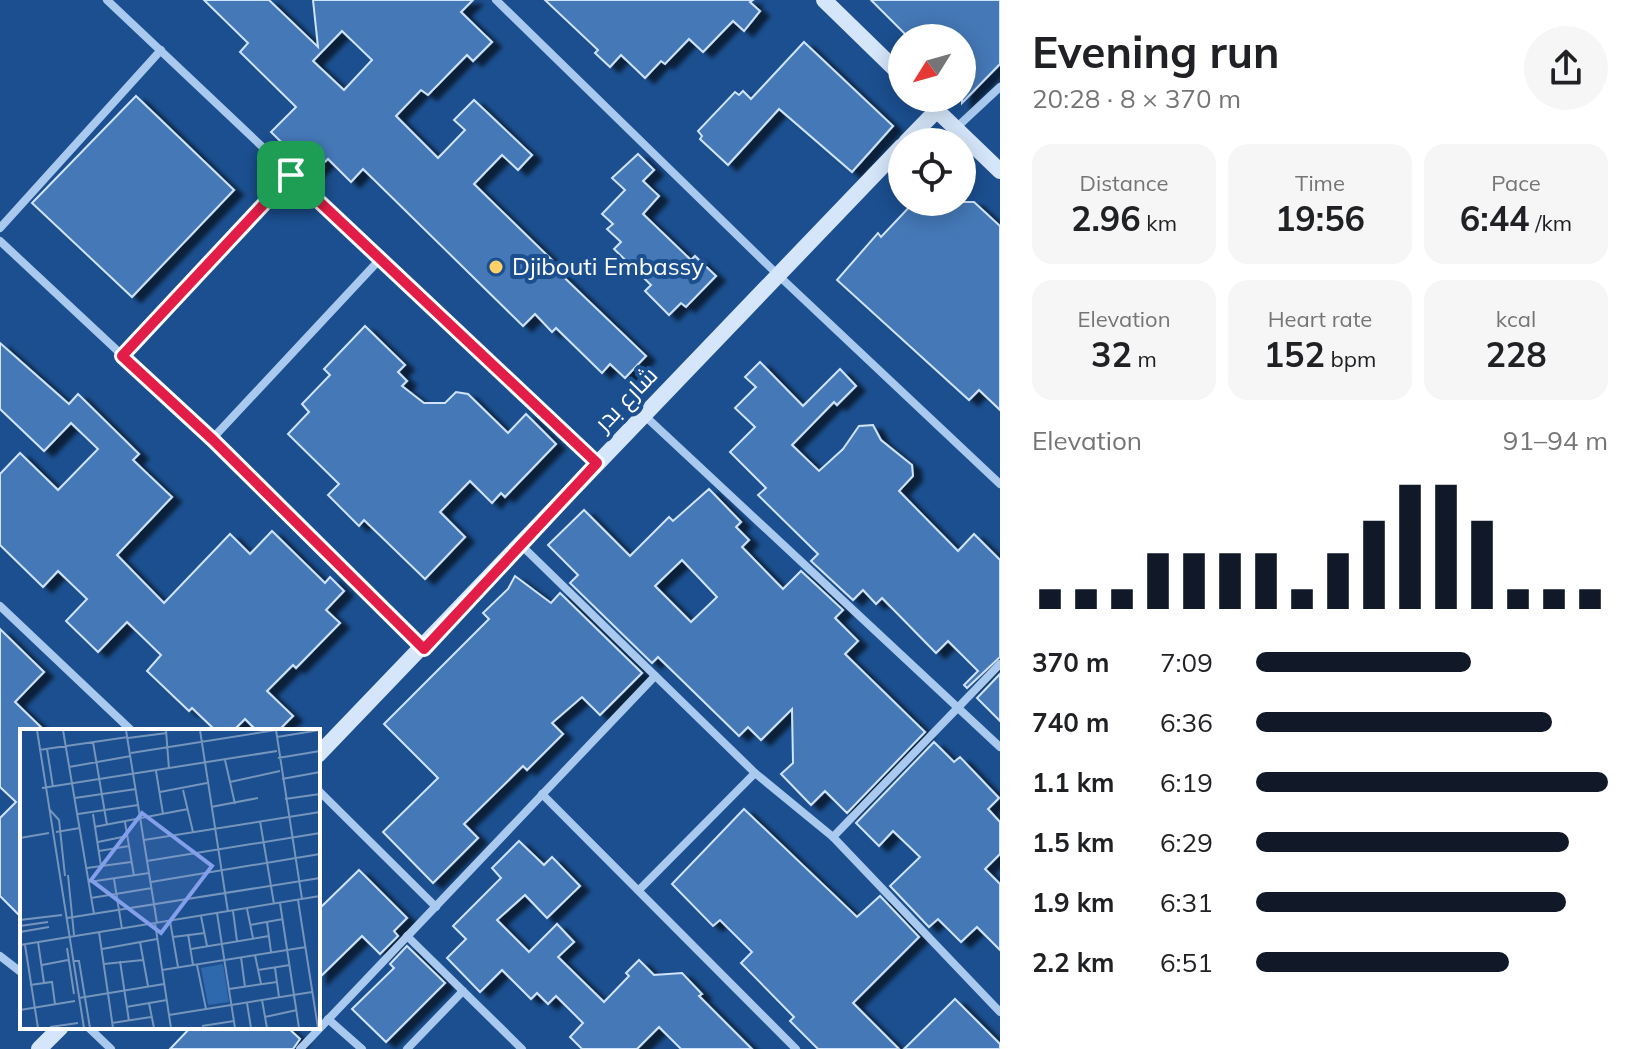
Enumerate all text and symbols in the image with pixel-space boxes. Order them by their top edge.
north arrow [888,24,976,112]
map controls [888,24,976,216]
text: Evening run [1032,24,1279,79]
button: share [1524,26,1608,110]
text: 20:28 · 8 × 370 m [1032,82,1241,115]
button: locate [888,128,976,216]
pin [257,141,325,209]
icon: arrive [269,153,313,197]
text: Distance [1080,169,1168,197]
text: Time [1295,169,1345,197]
text: Pace [1491,169,1541,197]
text: 2.96 [1071,197,1141,240]
text: 19:56 [1275,197,1365,240]
text: 6:44 [1460,197,1530,240]
text: km [1141,209,1177,237]
text: /km [1530,209,1572,237]
place label: Djibouti Embassy [512,251,704,281]
marker: Djibouti Embassy [487,258,505,276]
text: Elevation [1077,305,1171,333]
text: Heart rate [1268,305,1372,333]
text: kcal [1496,305,1536,333]
text: 32 [1091,333,1132,376]
text: 152 [1264,333,1325,376]
text: 228 [1485,333,1547,376]
text: m [1132,345,1157,373]
text: bpm [1325,345,1376,373]
street label: شارع بدر [586,360,665,440]
text: Elevation [1032,424,1142,457]
text: 91–94 m [1503,424,1608,457]
text: 370 m [1032,646,1109,679]
text: 7:09 [1160,646,1213,679]
text: 740 m [1032,706,1109,739]
text: 6:36 [1160,706,1213,739]
inset map [20,729,320,1029]
text: 1.1 km [1032,766,1115,799]
text: 6:19 [1160,766,1213,799]
text: 1.5 km [1032,826,1115,859]
text: 6:29 [1160,826,1213,859]
text: 1.9 km [1032,886,1115,919]
text: 6:31 [1160,886,1213,919]
text: 2.2 km [1032,946,1115,979]
text: 6:51 [1160,946,1213,979]

